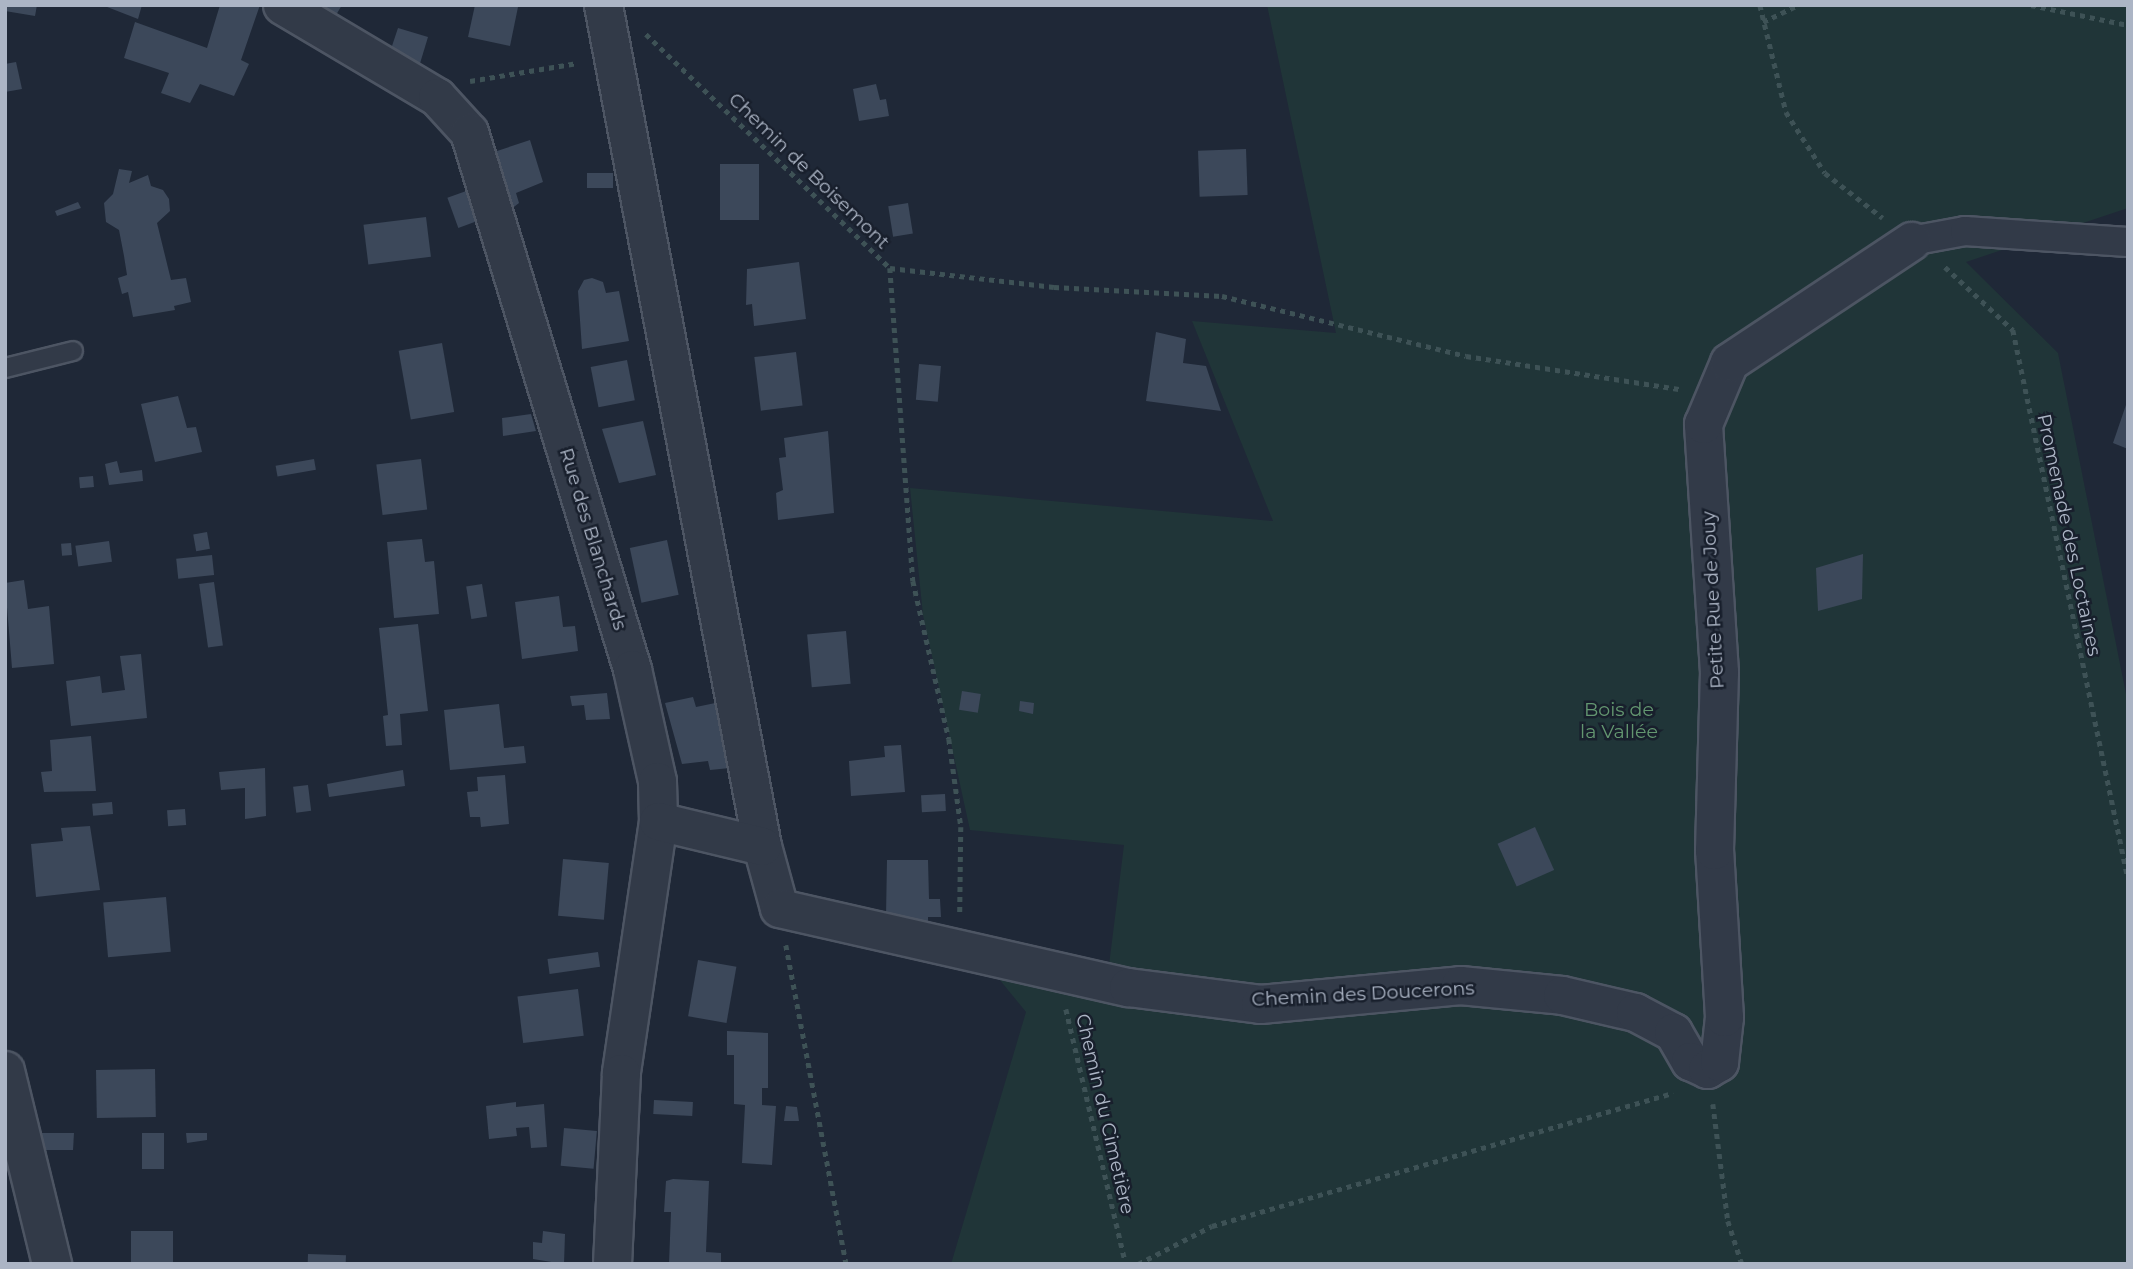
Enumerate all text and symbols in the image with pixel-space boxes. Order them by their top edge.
street label: Chemin de Boisemont [724,88,894,254]
street label: Promenade des Loctaines [2032,412,2106,658]
street label: Rue des Blanchards [554,445,632,633]
street label: Petite Rue de Jouy [1697,510,1729,690]
park label: Bois de la Vallée [1580,699,1658,743]
street label: Chemin des Doucerons [1251,977,1475,1011]
street label: Chemin du Cimetière [1071,1012,1139,1216]

